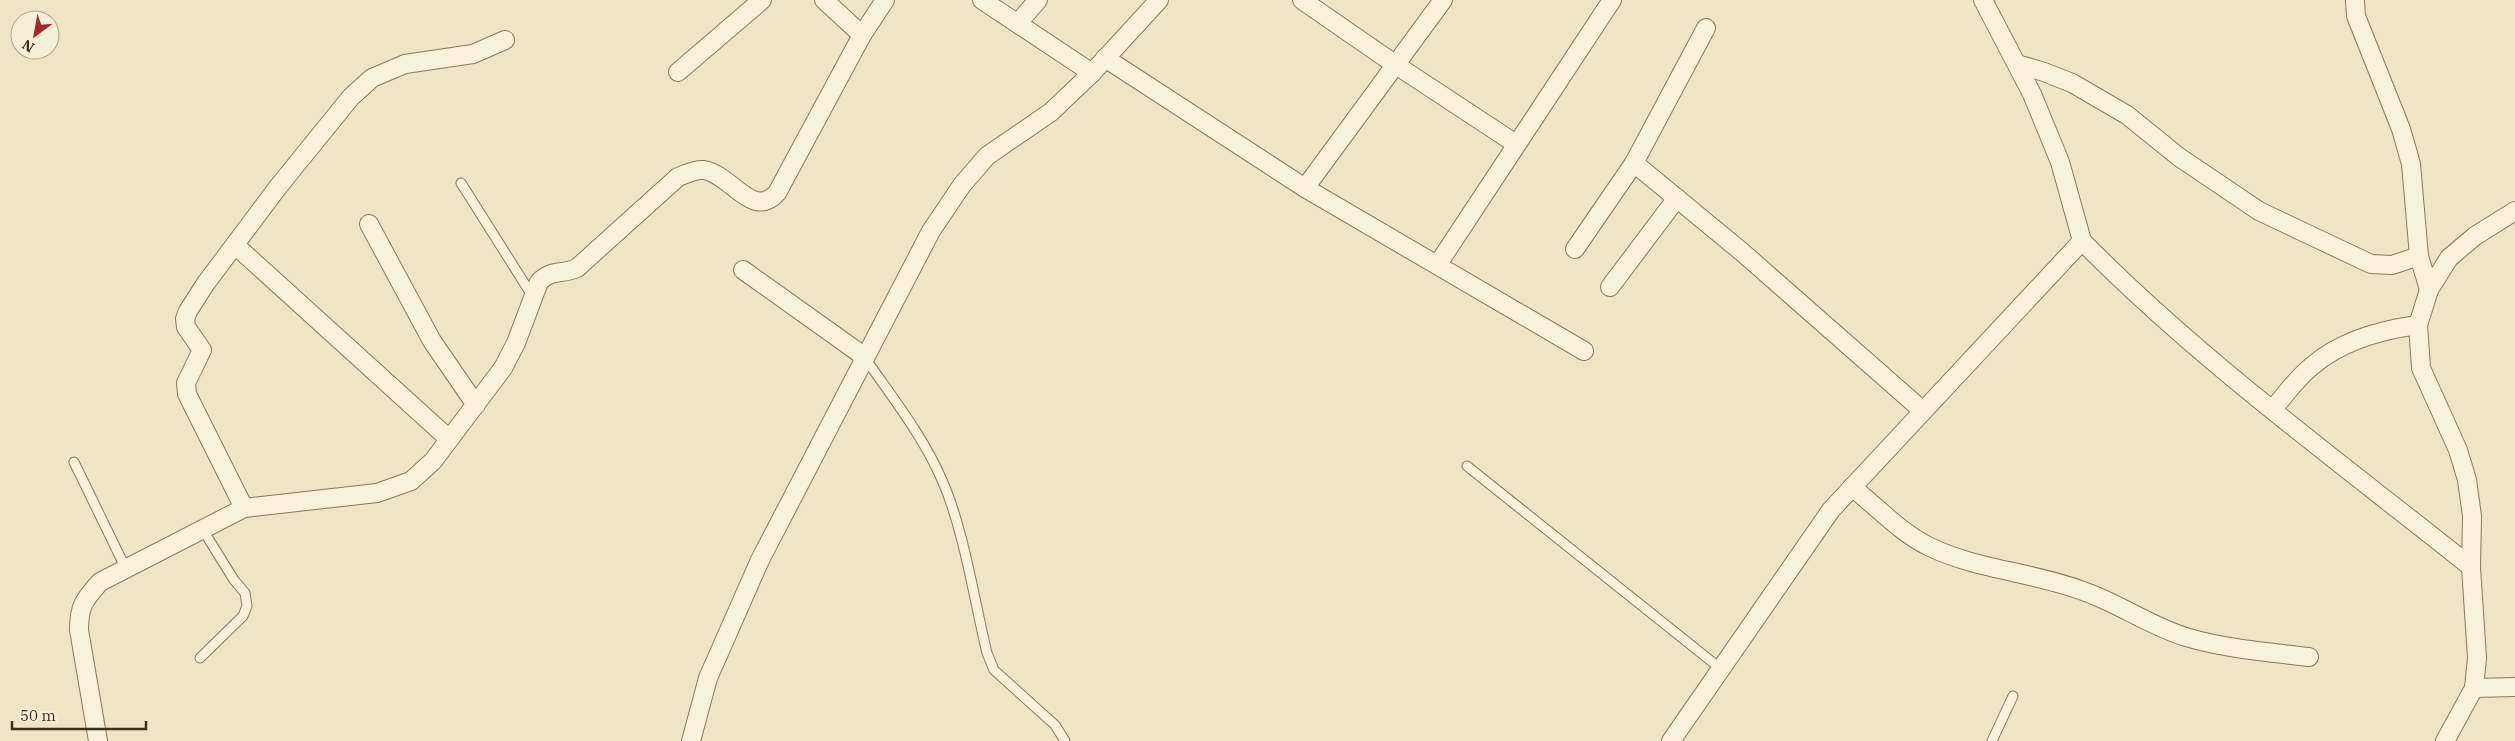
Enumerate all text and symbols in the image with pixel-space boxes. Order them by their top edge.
north arrow [10,10,60,60]
text: N [19,35,38,57]
scale bar [12,698,146,730]
text: 50 m [20,706,56,725]

